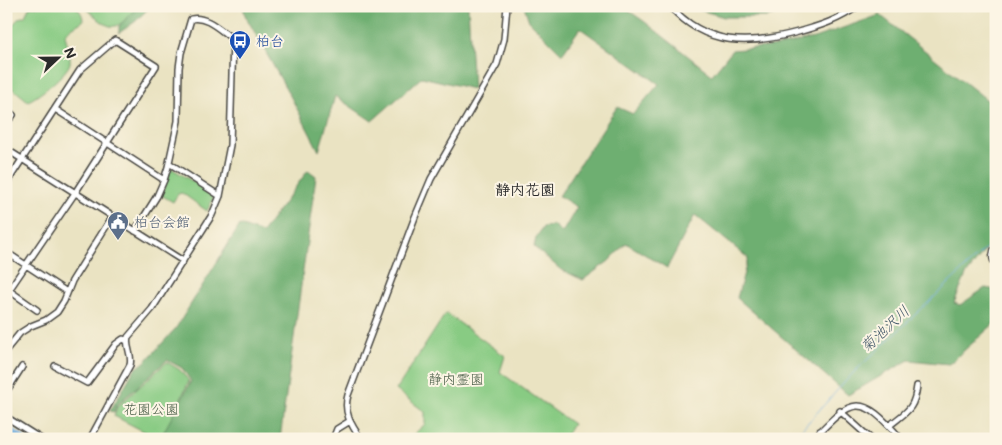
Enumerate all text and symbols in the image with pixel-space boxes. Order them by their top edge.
bus stop icon: 柏台 [228,29,252,60]
place label: 柏台 [256,31,284,50]
north arrow [32,32,82,82]
text: N [60,44,81,61]
district label: 静内花園 [495,179,555,199]
public building icon: 柏台会館 [106,210,130,241]
place label: 柏台会館 [134,212,190,231]
water label: 菊池沢川 [856,300,913,356]
park label: 静内霊園 [428,369,484,388]
park label: 花園公園 [123,399,179,418]

